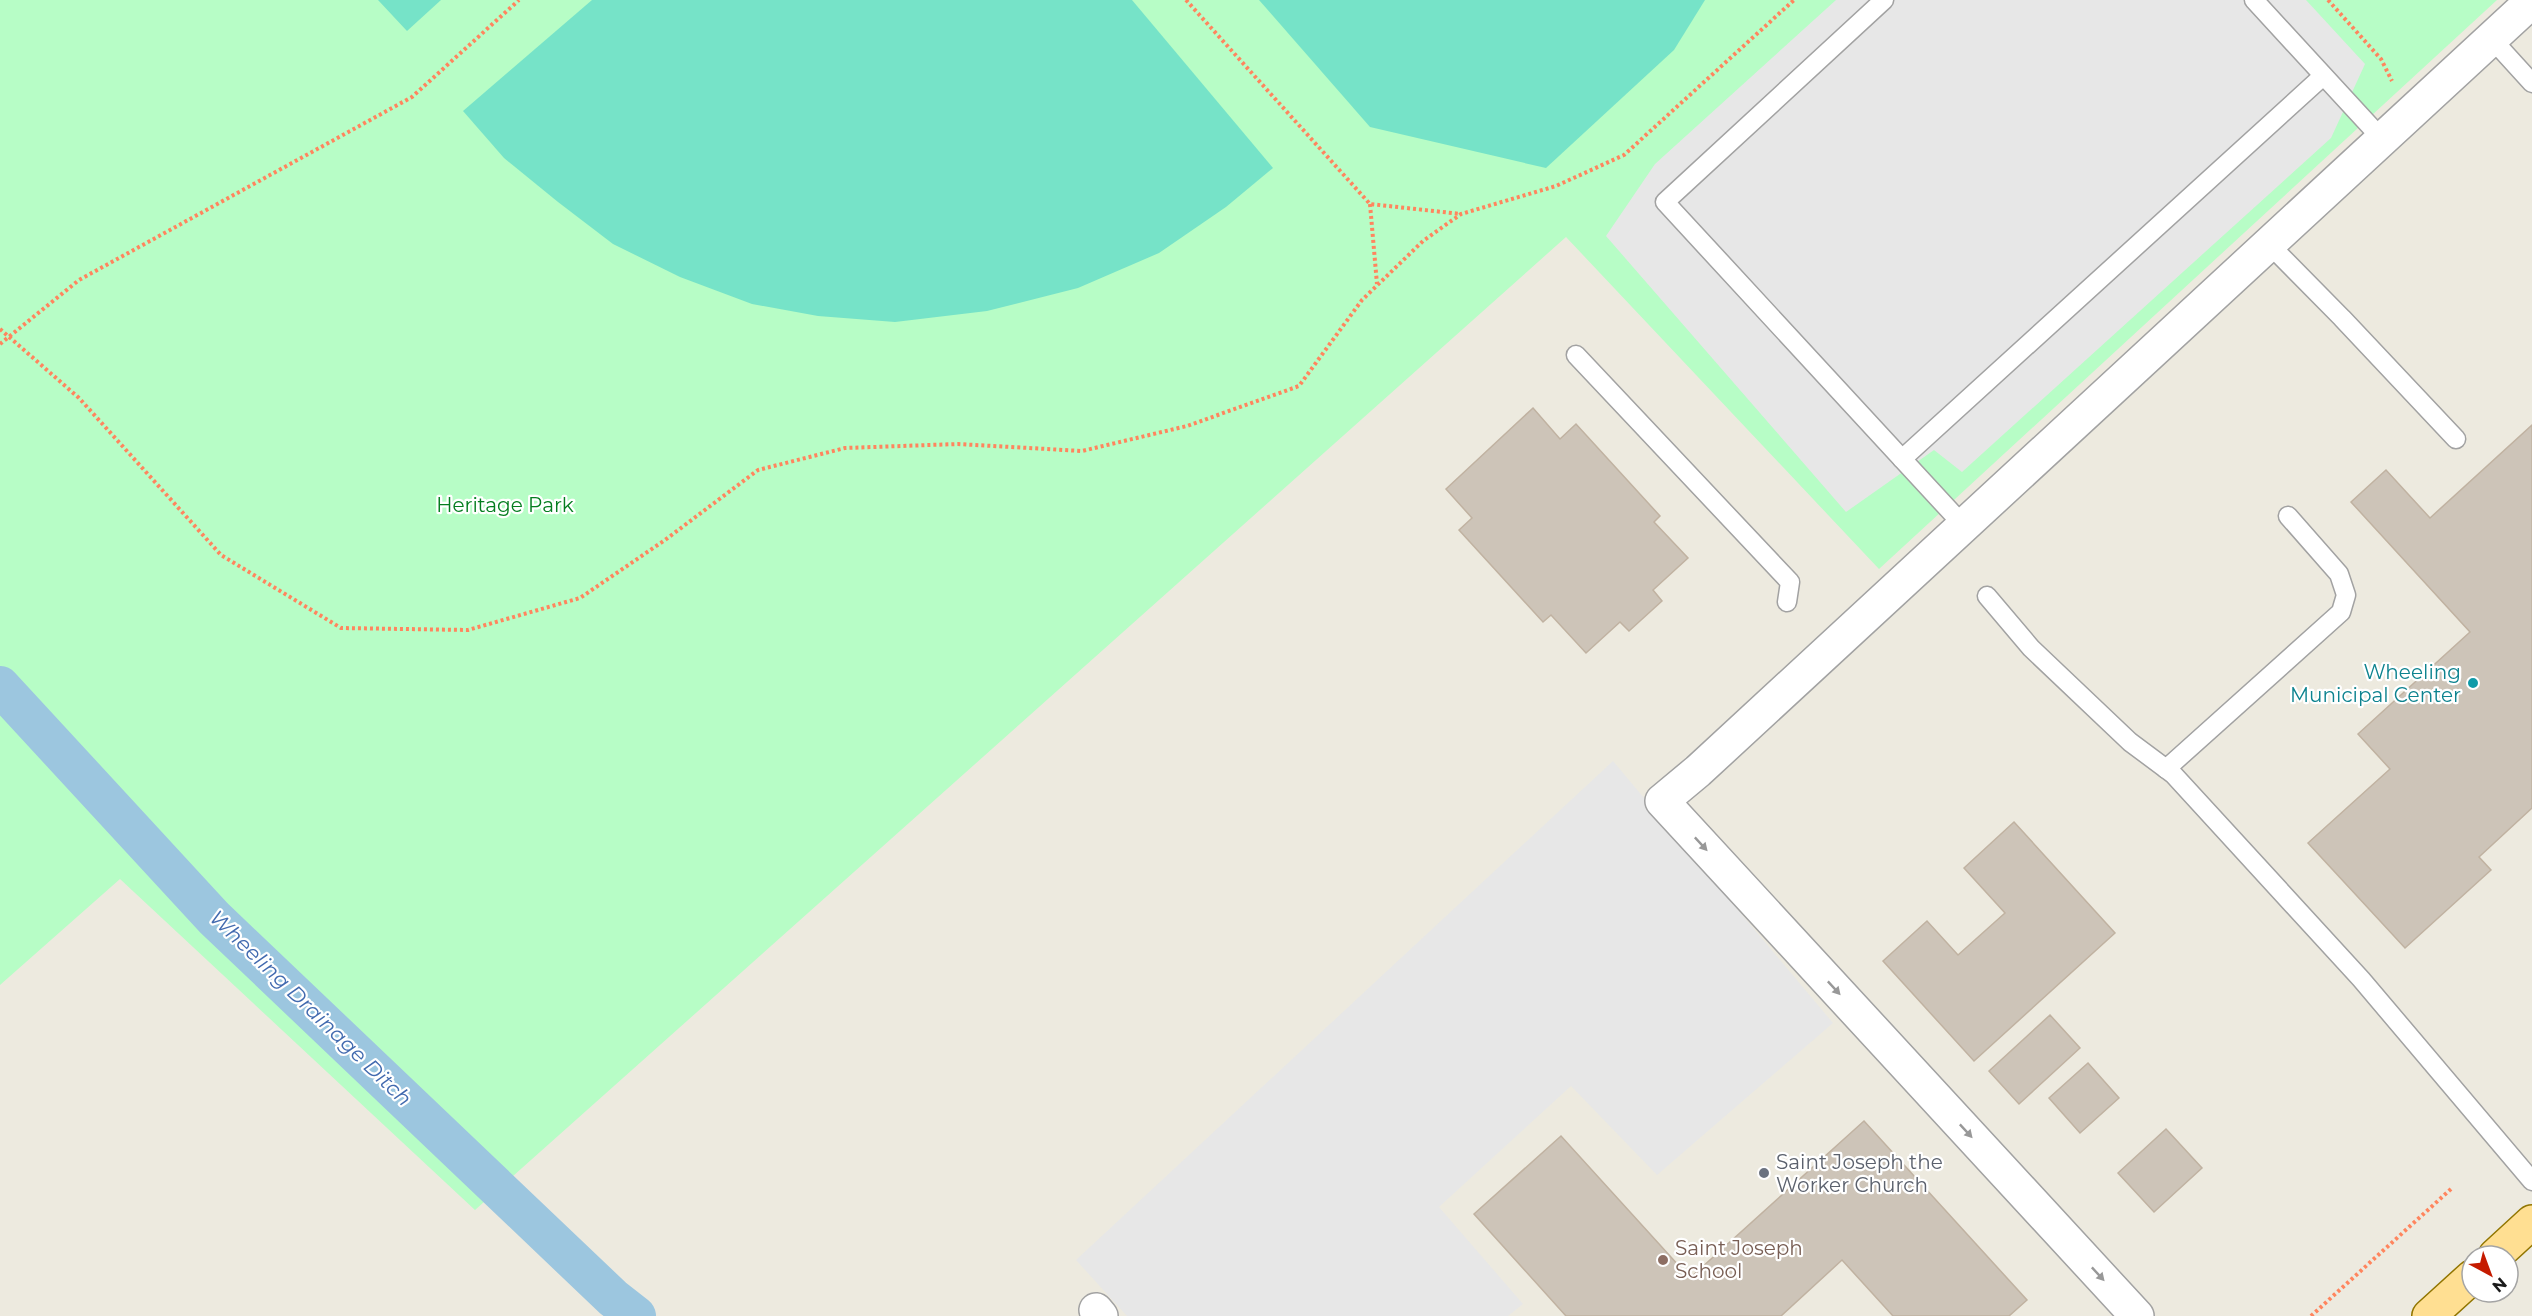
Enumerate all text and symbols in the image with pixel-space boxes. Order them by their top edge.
park label: Heritage Park [436,493,574,517]
place label: Wheeling Municipal Center [2290,660,2461,707]
marker: Wheeling Municipal Center [2466,676,2480,690]
one-way arrow [1694,837,1708,852]
water label: Wheeling Drainage Ditch [205,905,417,1111]
one-way arrow [1826,980,1840,994]
one-way arrow [1959,1123,1972,1138]
place label: Saint Joseph the Worker Church [1776,1150,1943,1197]
marker: Saint Joseph the Worker Church [1757,1166,1771,1180]
place label: Saint Joseph School [1675,1236,1803,1283]
north arrow [2460,1244,2520,1304]
marker: Saint Joseph School [1656,1253,1670,1267]
one-way arrow [2091,1267,2105,1281]
text: N [2488,1274,2511,1296]

